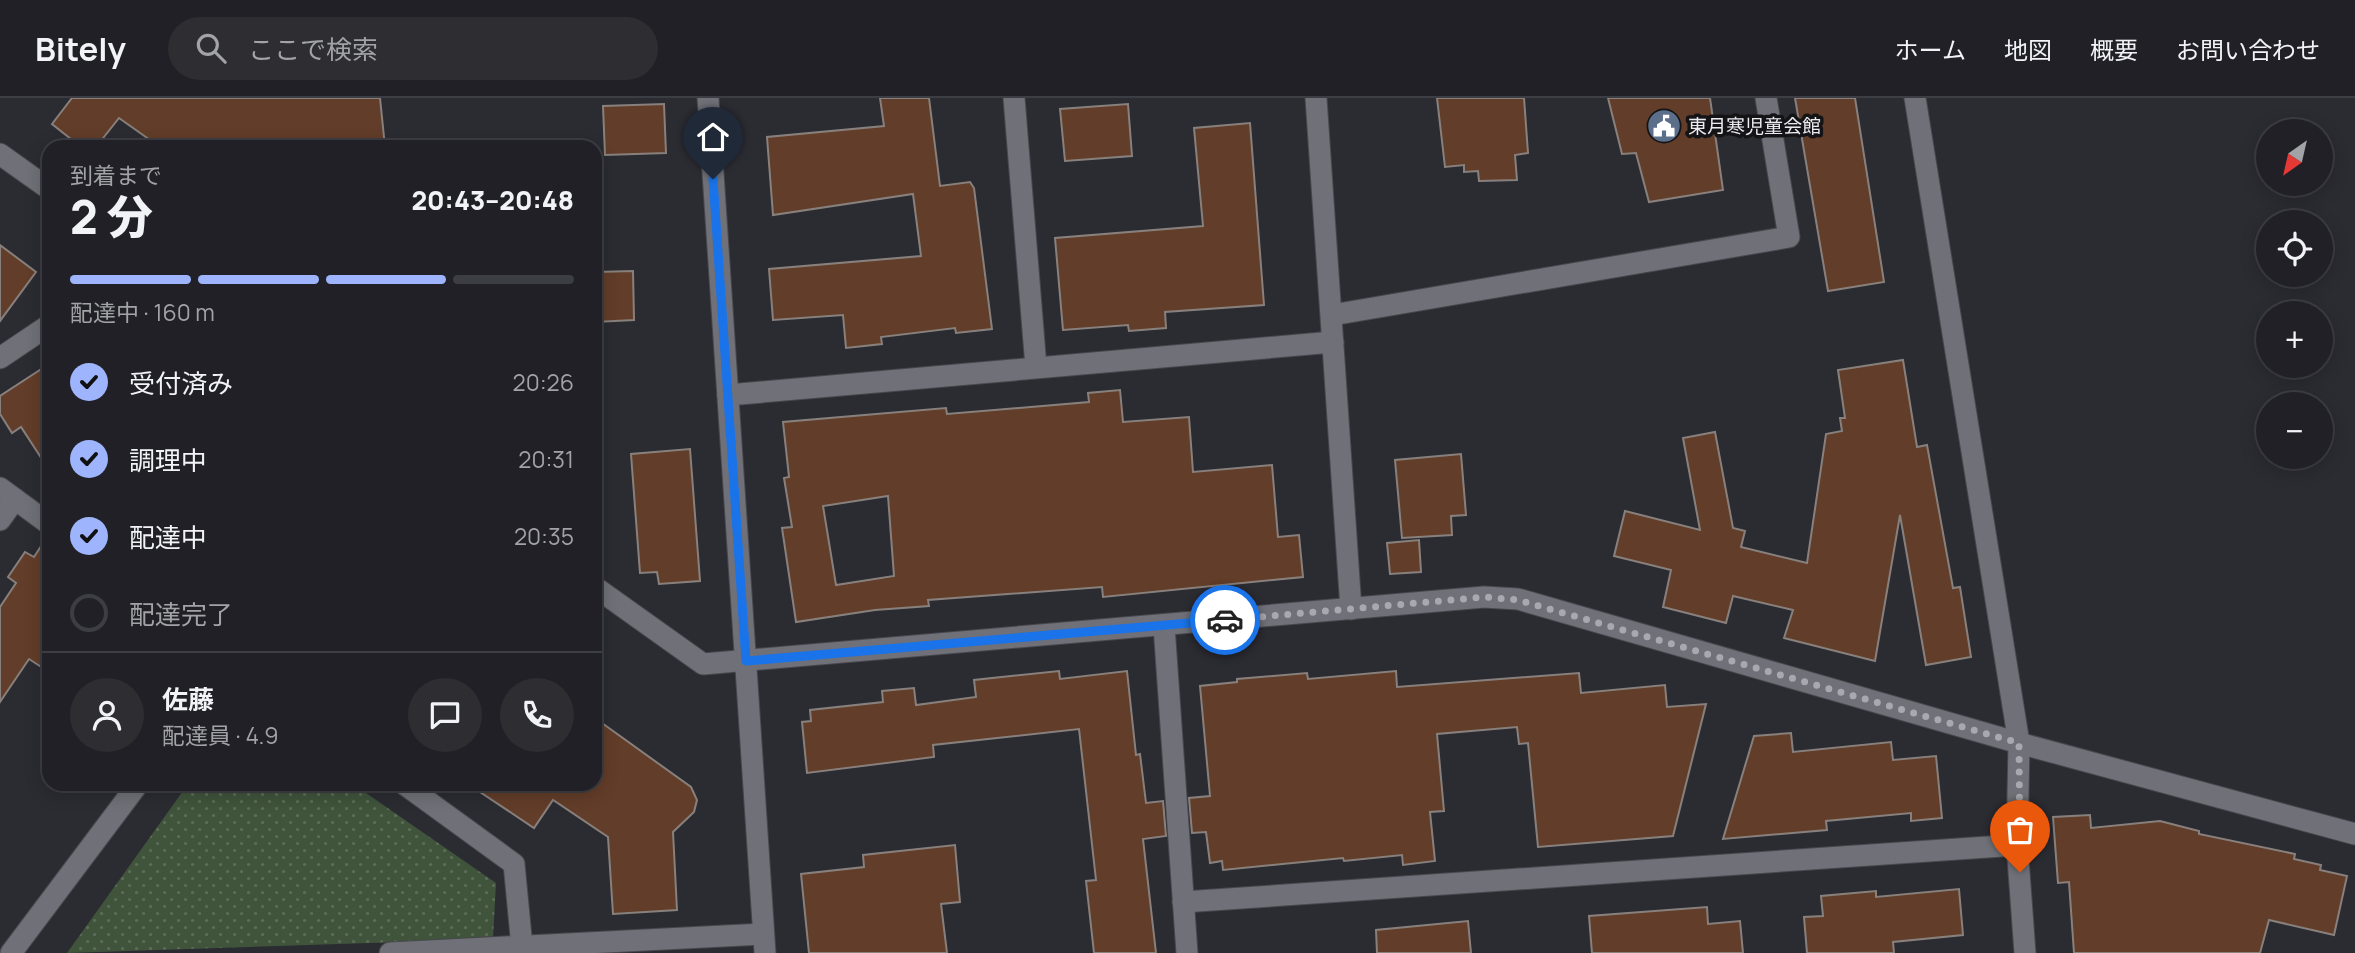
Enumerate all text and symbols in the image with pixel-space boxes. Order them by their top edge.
search box [168,17,658,80]
text: Bitely [35,26,126,71]
icon: search [192,29,230,67]
text: ここで検索 [248,31,378,67]
text: ホーム [1895,33,1966,66]
text: 地図 [2004,33,2052,66]
text: 概要 [2090,33,2138,66]
text: お問い合わせ [2176,33,2320,66]
pin [683,107,743,179]
public building icon: 東月寒児童会館 [1645,107,1683,145]
place label: 東月寒児童会館 [1688,113,1821,139]
icon: home [694,118,732,156]
north arrow [2256,119,2333,196]
map controls [2256,119,2333,469]
text: 到着まで [70,159,162,191]
text: 20:43–20:48 [411,182,574,218]
text: 2 分 [70,185,153,248]
button: locate [2256,210,2333,287]
text: 配達中 · 160 m [70,296,215,328]
button: + [2256,301,2333,378]
icon: check [70,363,108,401]
text: 受付済み [129,365,233,401]
text: 20:26 [513,366,574,398]
button: − [2256,392,2333,469]
icon: check [70,440,108,478]
text: 調理中 [129,442,207,478]
text: 20:31 [518,443,574,475]
icon: check [70,517,108,555]
text: 配達中 [129,519,207,555]
text: 20:35 [514,520,574,552]
courier [1190,585,1260,655]
text: 配達完了 [129,596,233,632]
icon: car [1206,601,1244,639]
button: person [70,678,144,752]
button: chat [408,678,482,752]
button: phone [500,678,574,752]
text: 佐藤 [162,681,214,717]
text: 配達員 · 4.9 [162,719,279,751]
pin [1990,800,2050,872]
icon: bag [2001,811,2039,849]

